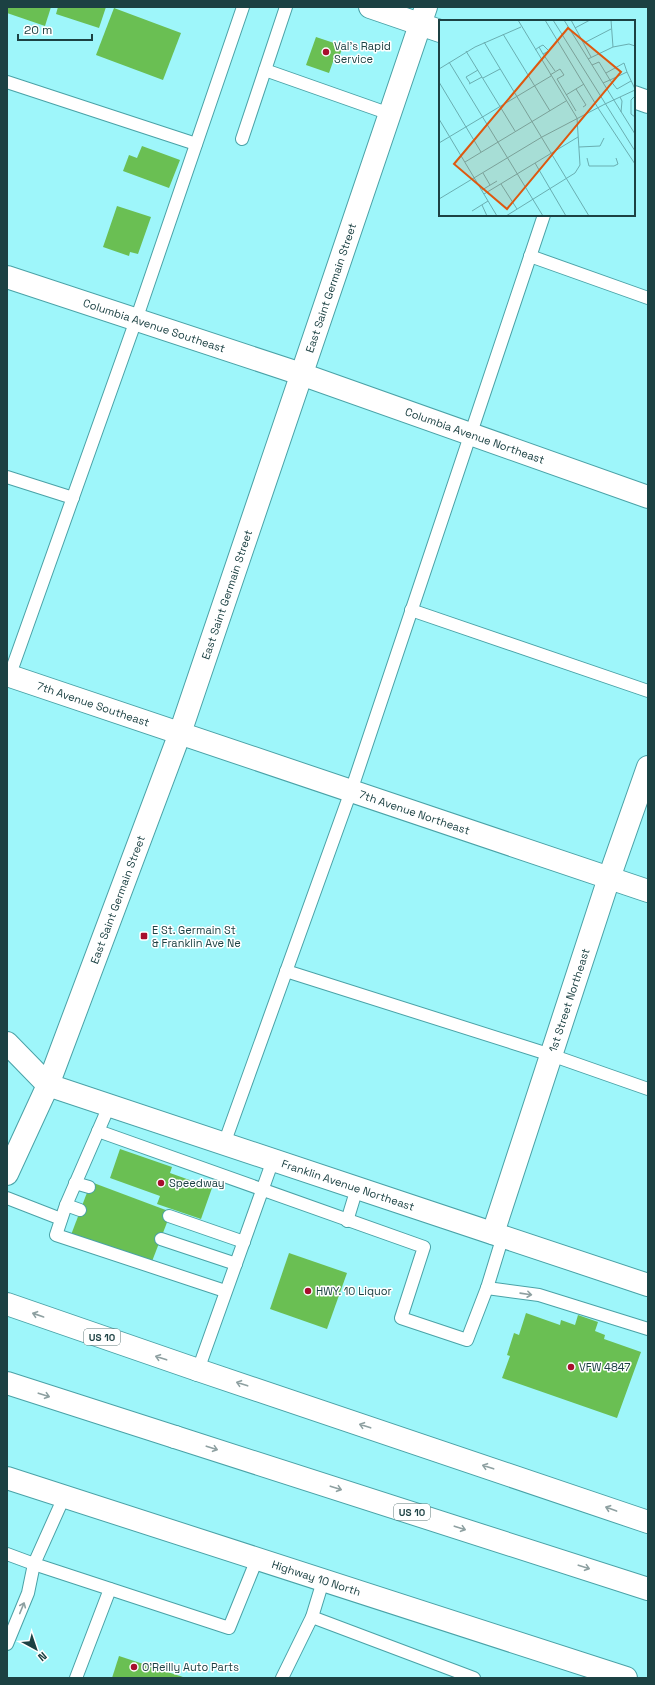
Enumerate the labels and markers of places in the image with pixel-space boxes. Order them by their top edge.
place label: Val's Rapid Service [334,39,391,66]
marker: Val's Rapid Service [321,47,331,57]
place label: E St. Germain St & Franklin Ave Ne [152,923,241,950]
marker: E St. Germain St & Franklin Ave Ne [139,931,149,941]
place label: Speedway [169,1176,225,1190]
marker: Speedway [156,1178,166,1188]
place label: HWY. 10 Liquor [316,1284,392,1298]
marker: HWY. 10 Liquor [303,1286,313,1296]
place label: VFW 4847 [579,1360,631,1374]
marker: VFW 4847 [566,1362,576,1372]
place label: O'Reilly Auto Parts [142,1660,239,1674]
marker: O'Reilly Auto Parts [129,1662,139,1672]

